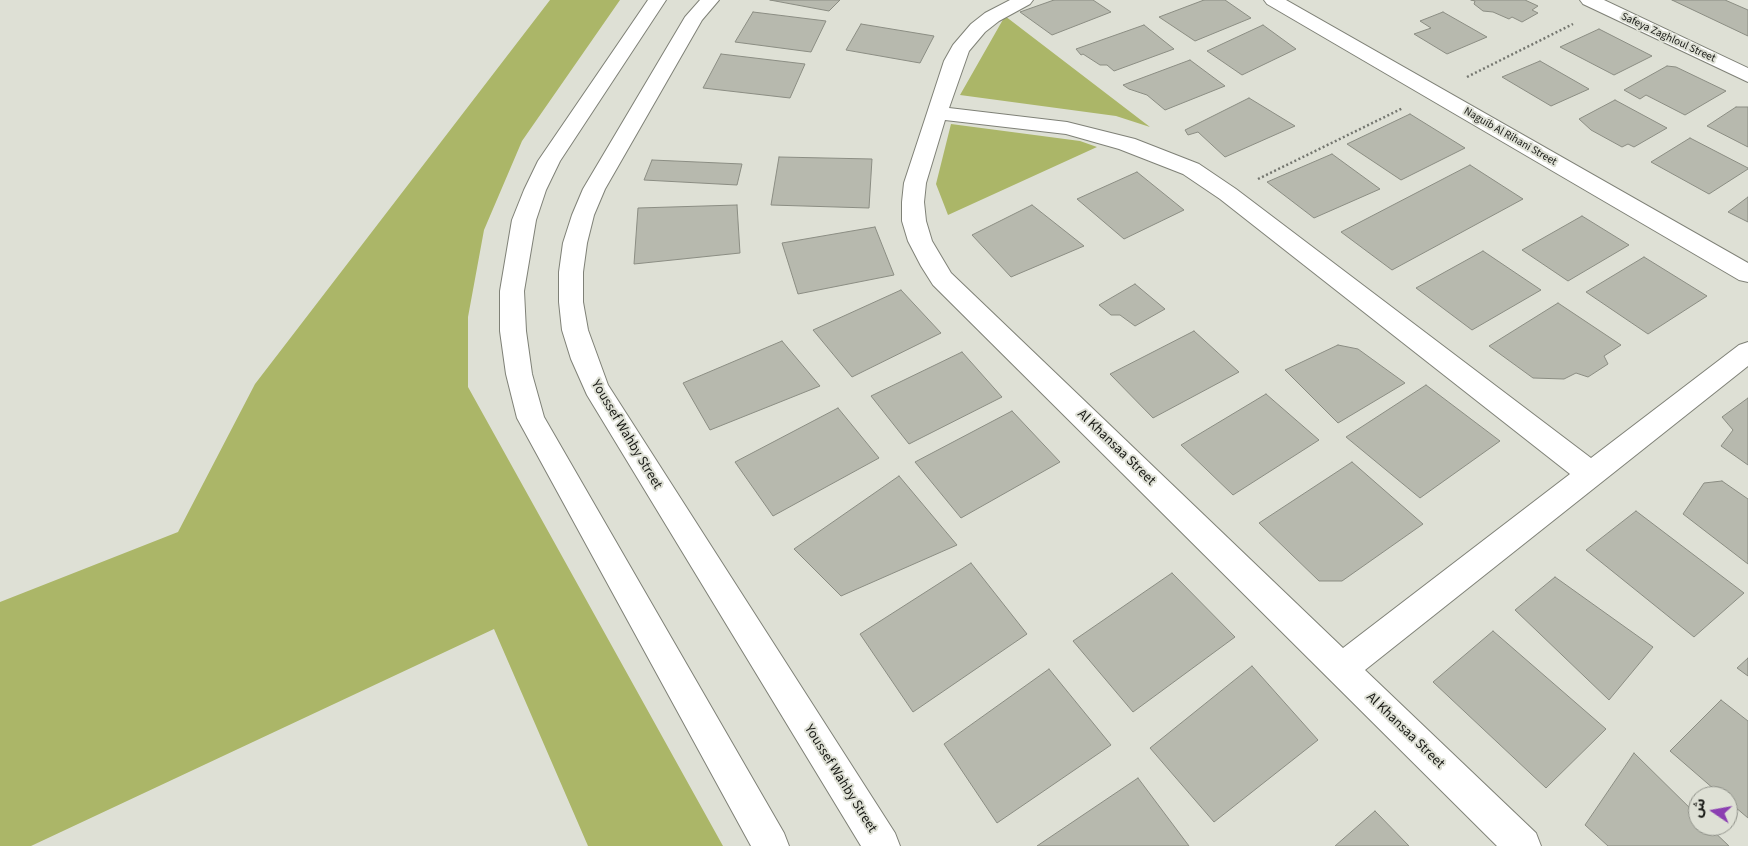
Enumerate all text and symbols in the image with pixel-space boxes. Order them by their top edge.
street label: Safeya Zaghloul Street [1619,10,1717,66]
street label: Naguib Al Rihani Street [1461,105,1559,169]
street label: Youssef Wahby Street [587,377,665,493]
street label: Al Khansaa Street [1073,406,1159,490]
street label: Al Khansaa Street [1362,689,1448,773]
street label: Youssef Wahby Street [800,722,880,836]
north arrow [1688,786,1738,836]
text: ش [1688,797,1711,820]

